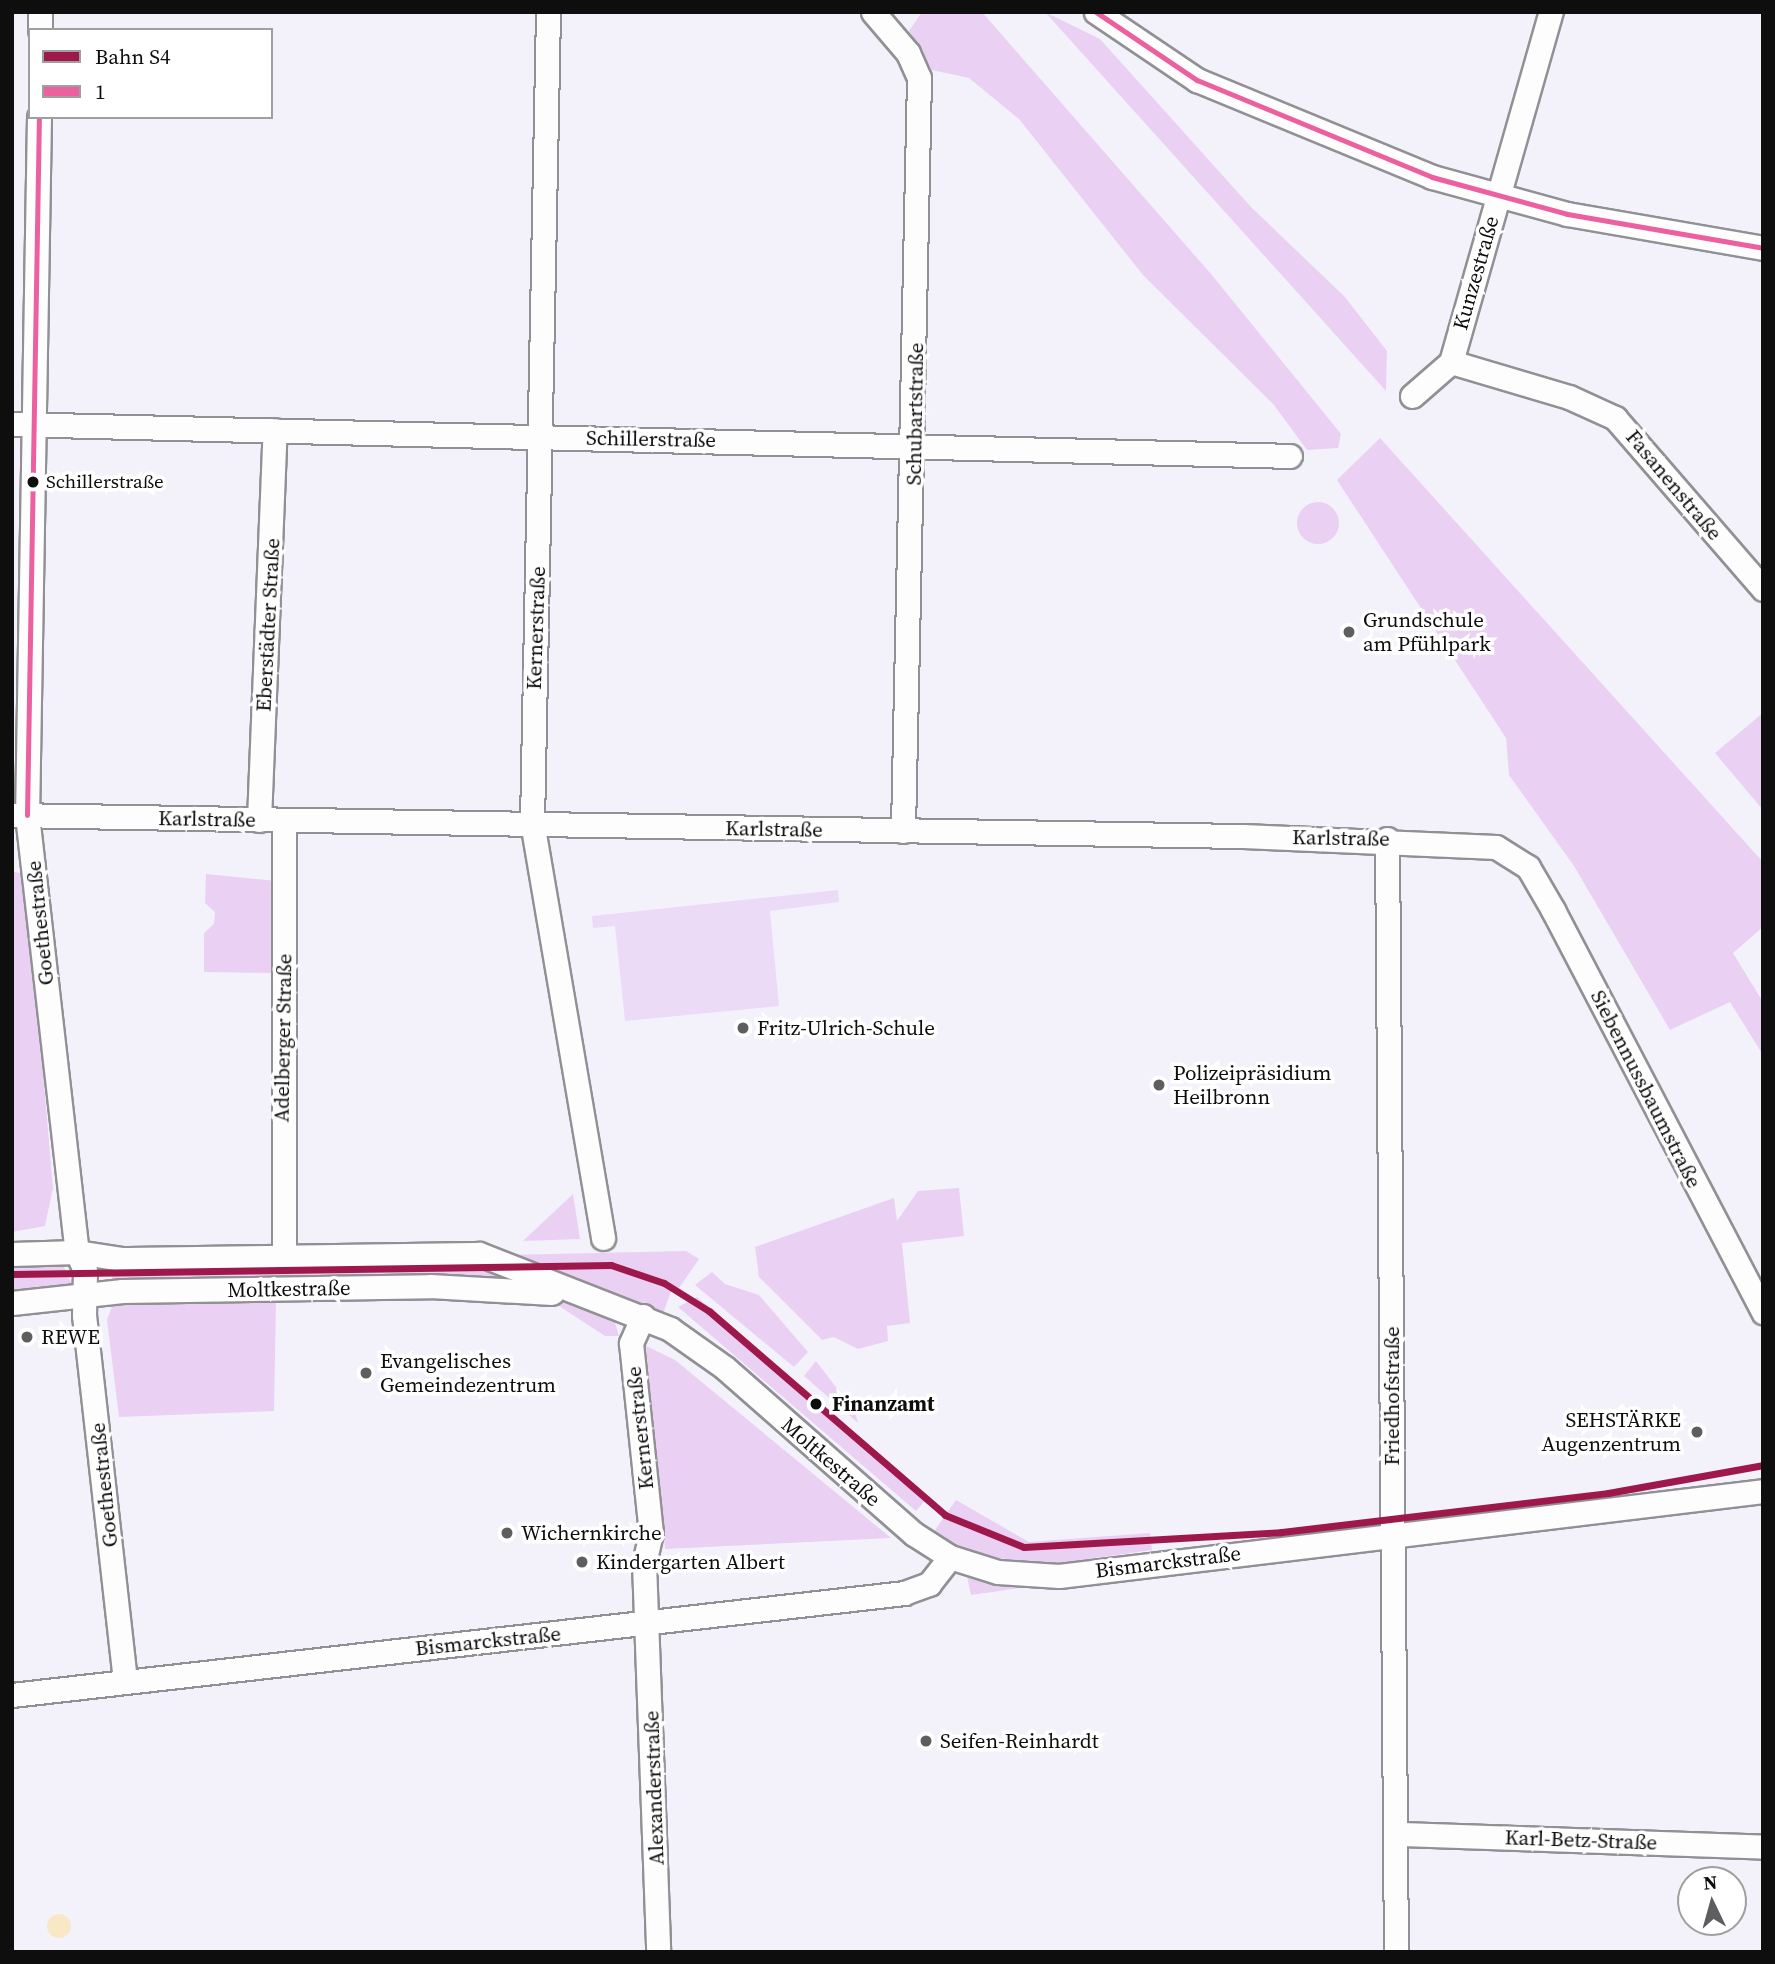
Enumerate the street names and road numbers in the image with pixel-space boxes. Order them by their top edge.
street label: Kunzestraße [1448,213,1504,333]
street label: Schubartstraße [901,342,929,486]
street label: Schillerstraße [586,425,716,453]
street label: Fasanenstraße [1621,425,1727,545]
street label: Eberstädter Straße [251,538,285,712]
street label: Kernerstraße [521,566,551,690]
street label: Karlstraße [158,806,256,832]
street label: Karlstraße [725,816,823,842]
street label: Karlstraße [1292,825,1390,851]
street label: Goethestraße [21,859,59,987]
street label: Adelberger Straße [269,953,297,1123]
street label: Siebennussbaumstraße [1585,986,1707,1192]
street label: Moltkestraße [227,1275,351,1303]
street label: Friedhofstraße [1379,1326,1405,1466]
street label: Kernerstraße [621,1365,659,1491]
street label: Moltkestraße [776,1412,886,1512]
street label: Goethestraße [85,1421,123,1549]
street label: Bismarckstraße [1094,1541,1242,1583]
street label: Bismarckstraße [414,1621,562,1661]
street label: Alexanderstraße [639,1710,669,1866]
street label: Karl-Betz-Straße [1504,1825,1658,1855]

